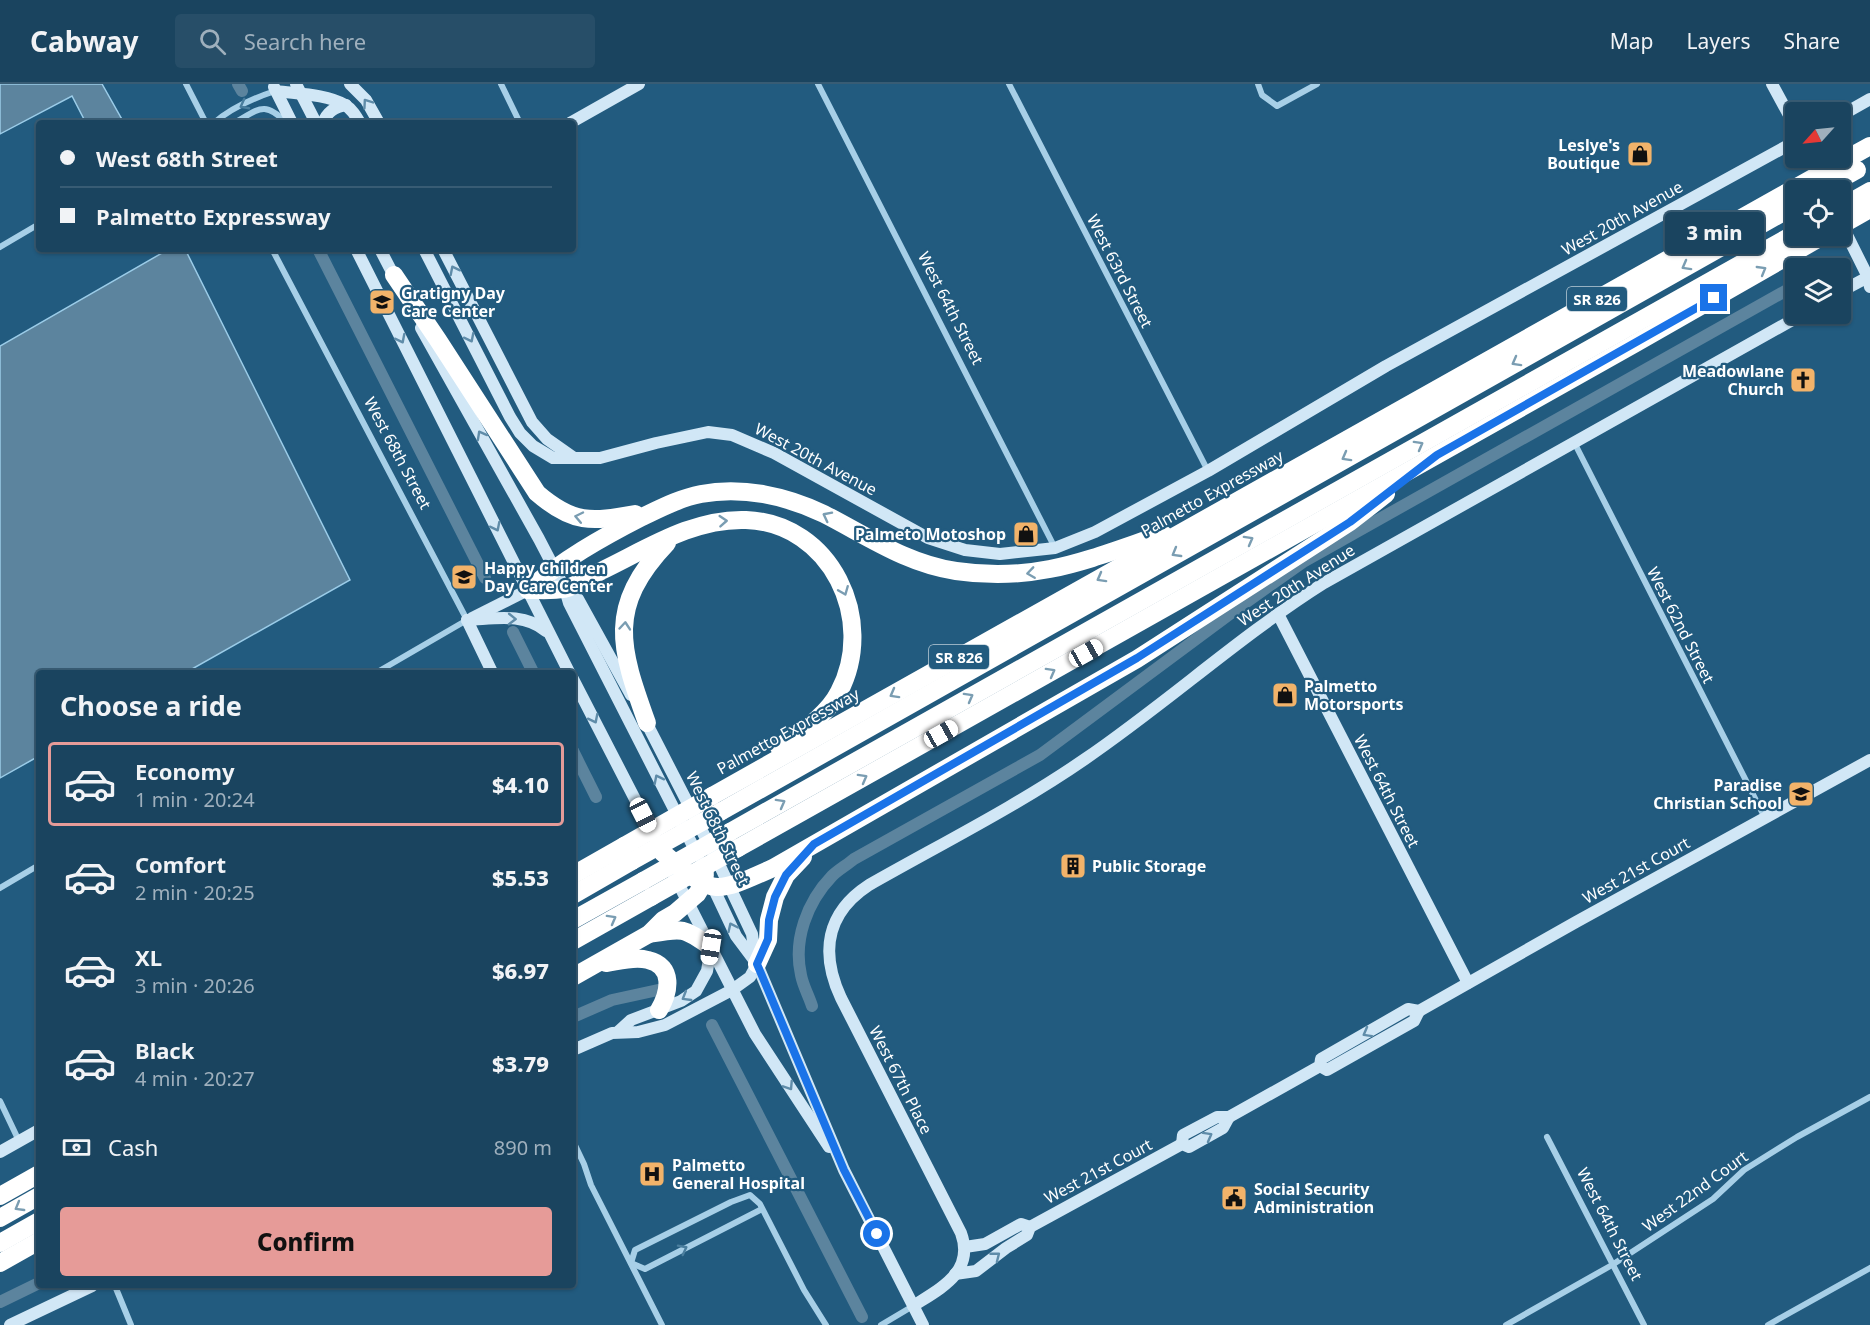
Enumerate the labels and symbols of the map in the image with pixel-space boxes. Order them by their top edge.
one-way arrow [239,97,250,109]
one-way arrow [363,99,374,110]
north arrow [1785,102,1851,168]
place label: Leslye's Boutique [1547,134,1620,174]
shop icon: Leslye's Boutique [1625,139,1655,169]
street label: West 20th Avenue [1557,176,1687,260]
street label: West 63rd Street [1082,211,1158,332]
callout: 3 min [1664,211,1764,253]
street label: West 64th Street [913,248,989,368]
one-way arrow [1682,259,1692,270]
one-way arrow [450,266,461,277]
one-way arrow [1756,266,1766,277]
place label: Gratigny Day Care Center [401,282,506,322]
route end [1700,284,1727,311]
school or university icon: Gratigny Day Care Center [367,287,397,317]
road number: SR 826 [1567,287,1627,311]
one-way arrow [394,332,405,343]
one-way arrow [463,332,474,343]
one-way arrow [1512,355,1522,366]
place label: Meadowlane Church [1682,360,1784,400]
church icon: Meadowlane Church [1788,365,1818,395]
street label: West 68th Street [359,393,437,513]
street label: West 20th Avenue [751,417,881,501]
one-way arrow [477,431,488,441]
one-way arrow [1413,440,1423,452]
street label: Palmetto Expressway [1137,444,1288,541]
one-way arrow [1342,450,1352,461]
one-way arrow [574,511,584,524]
one-way arrow [823,512,834,524]
one-way arrow [719,515,728,528]
shop icon: Palmeto Motoshop [1011,519,1041,549]
one-way arrow [488,521,500,532]
place label: Palmeto Motoshop [855,523,1006,545]
one-way arrow [1243,536,1253,547]
street label: West 20th Avenue [1233,539,1359,631]
one-way arrow [1172,546,1182,557]
place label: Happy Children Day Care Center [484,557,613,597]
school or university icon: Happy Children Day Care Center [449,562,479,592]
street label: West 62nd Street [1642,563,1720,687]
one-way arrow [1027,566,1036,578]
one-way arrow [1097,571,1107,582]
one-way arrow [837,585,849,596]
one-way arrow [507,613,516,625]
one-way arrow [618,622,631,631]
car [1066,636,1106,670]
road number: SR 826 [929,645,989,669]
one-way arrow [1045,668,1055,680]
place label: Palmetto Motorsports [1304,675,1403,715]
shop icon: Palmetto Motorsports [1270,680,1300,710]
street label: Palmetto Expressway [713,682,864,779]
one-way arrow [890,687,900,698]
one-way arrow [963,693,973,705]
one-way arrow [586,713,598,724]
car [921,717,961,751]
street label: West 64th Street [1349,731,1425,851]
street label: West 68th Street [681,767,755,889]
one-way arrow [654,774,666,785]
one-way arrow [856,774,867,785]
place label: Paradise Christian School [1653,774,1782,814]
school or university icon: Paradise Christian School [1786,779,1816,809]
car [627,795,659,835]
one-way arrow [775,799,785,810]
street label: West 21st Court [1579,831,1694,909]
building icon: Public Storage [1058,851,1088,881]
place label: Public Storage [1092,855,1206,877]
one-way arrow [606,915,616,926]
one-way arrow [727,923,739,934]
car [699,928,723,966]
one-way arrow [682,989,692,1001]
street label: West 67th Place [864,1022,938,1138]
one-way arrow [1363,1026,1373,1037]
one-way arrow [782,1079,793,1090]
one-way arrow [1202,1132,1212,1144]
street label: West 21st Court [1040,1133,1156,1209]
street label: West 22nd Court [1638,1145,1752,1237]
place label: Palmetto General Hospital [672,1154,805,1194]
hospital icon: Palmetto General Hospital [637,1159,667,1189]
street label: West 64th Street [1572,1164,1648,1284]
place label: Social Security Administration [1254,1178,1374,1218]
public building icon: Social Security Administration [1219,1183,1249,1213]
one-way arrow [15,1199,26,1211]
route start [863,1220,890,1247]
one-way arrow [677,1245,688,1257]
one-way arrow [989,1252,1000,1263]

